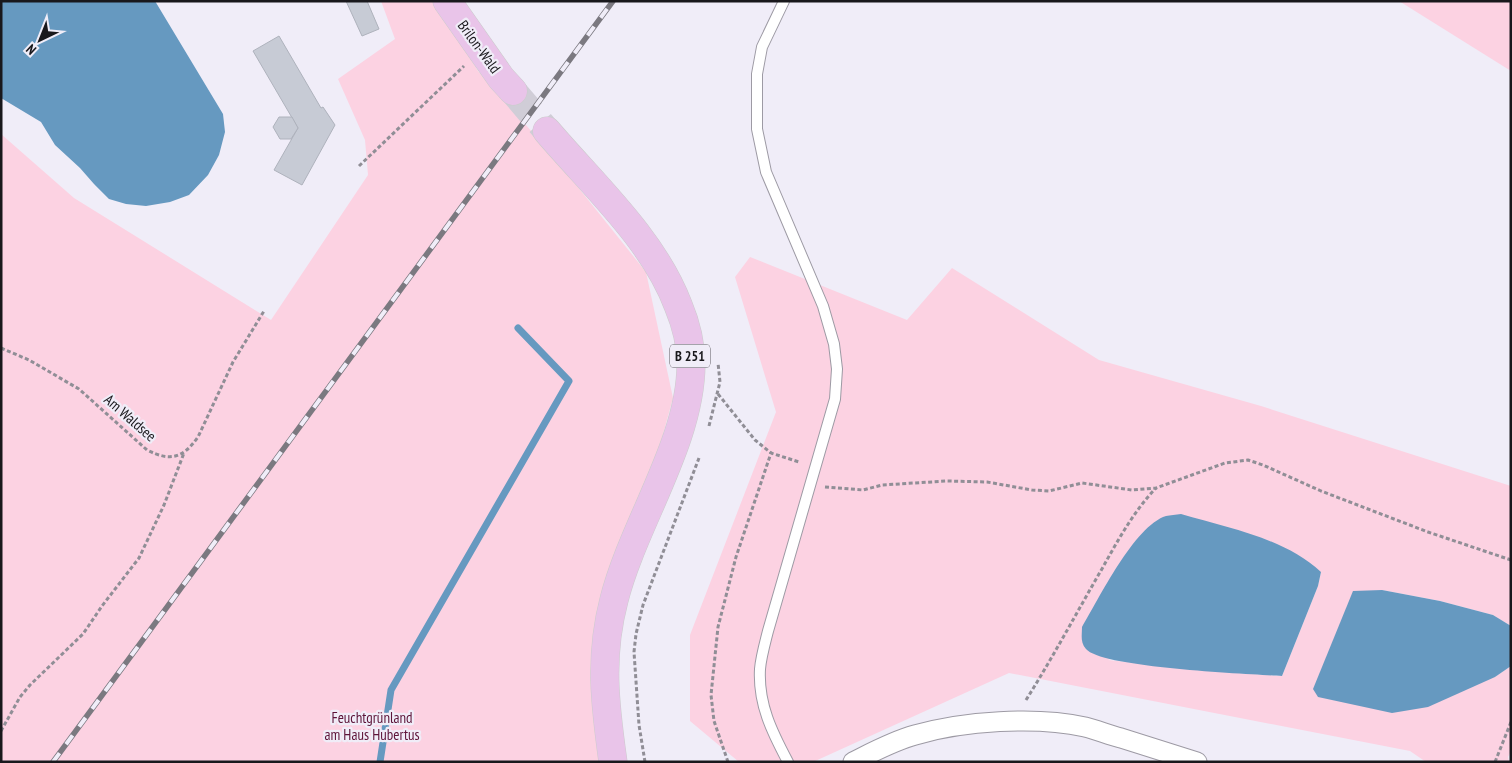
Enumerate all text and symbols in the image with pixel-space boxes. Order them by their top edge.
north arrow [15,15,65,65]
street label: Brilon-Wald [454,17,505,77]
text: N [22,40,40,59]
road number: B 251 [670,344,710,368]
street label: Am Waldsee [100,390,160,445]
park label: Feuchtgrünland am Haus Hubertus [324,708,420,744]

